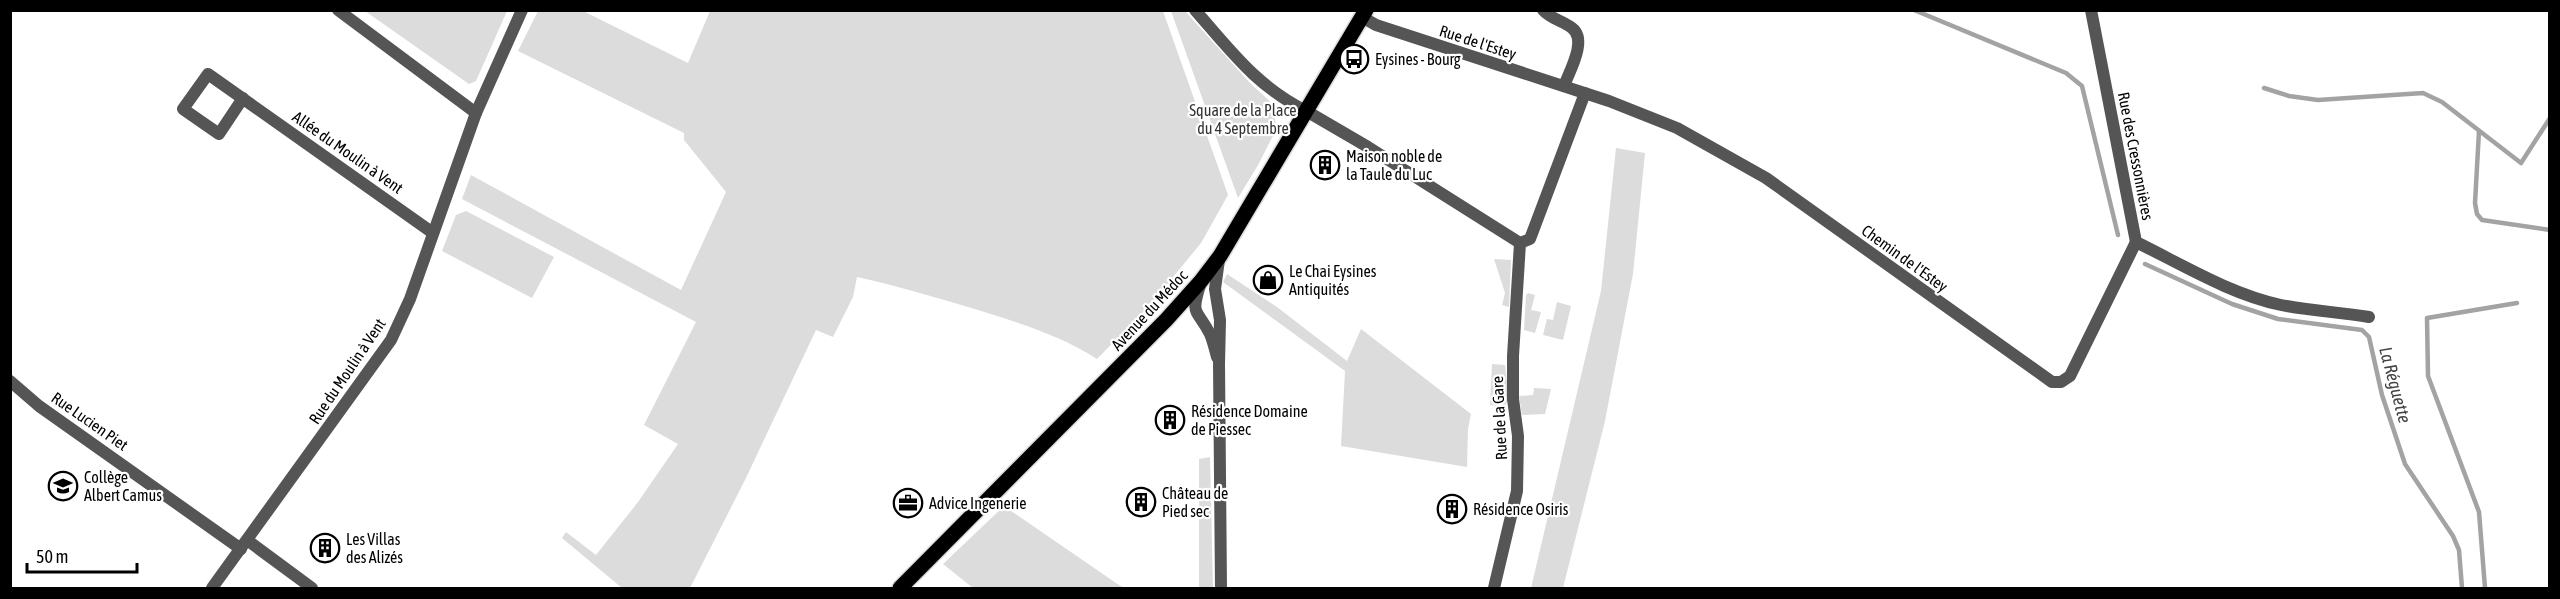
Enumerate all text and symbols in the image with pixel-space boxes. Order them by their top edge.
street label: Rue de l'Estey [1437,21,1519,64]
bus stop icon: Eysines - Bourg [1338,43,1370,75]
place label: Eysines - Bourg [1375,50,1461,69]
street label: Rue des Cressonnières [2115,90,2157,222]
park label: Square de la Place du 4 Septembre [1189,101,1297,138]
street label: Allée du Moulin à Vent [289,107,407,197]
place label: Maison noble de la Taule du Luc [1346,147,1442,183]
building icon: Maison noble de la Taule du Luc [1309,149,1341,181]
street label: Chemin de l'Estey [1858,221,1952,296]
place label: Le Chai Eysines Antiquités [1289,262,1377,299]
shop icon: Le Chai Eysines Antiquités [1252,264,1284,296]
street label: Avenue du Médoc [1107,266,1191,354]
street label: Rue du Moulin à Vent [305,315,389,427]
water label: La Réguette [2375,344,2416,425]
street label: Rue de la Gare [1488,376,1510,460]
street label: Rue Lucien Piet [48,388,132,454]
place label: Résidence Domaine de Piessec [1191,402,1308,438]
building icon: Résidence Domaine de Piessec [1154,404,1186,436]
place label: Collège Albert Camus [84,468,162,504]
school or university icon: Collège Albert Camus [47,470,79,502]
place label: Château de Pied sec [1162,484,1228,520]
building icon: Château de Pied sec [1125,486,1157,518]
office icon: Advice Ingenerie [892,487,924,519]
building icon: Résidence Osiris [1436,493,1468,525]
place label: Advice Ingenerie [929,494,1026,513]
place label: Résidence Osiris [1473,500,1569,518]
place label: Les Villas des Alizés [346,530,403,566]
building icon: Les Villas des Alizés [309,532,341,564]
scale bar [27,536,136,574]
text: 50 m [36,546,68,567]

